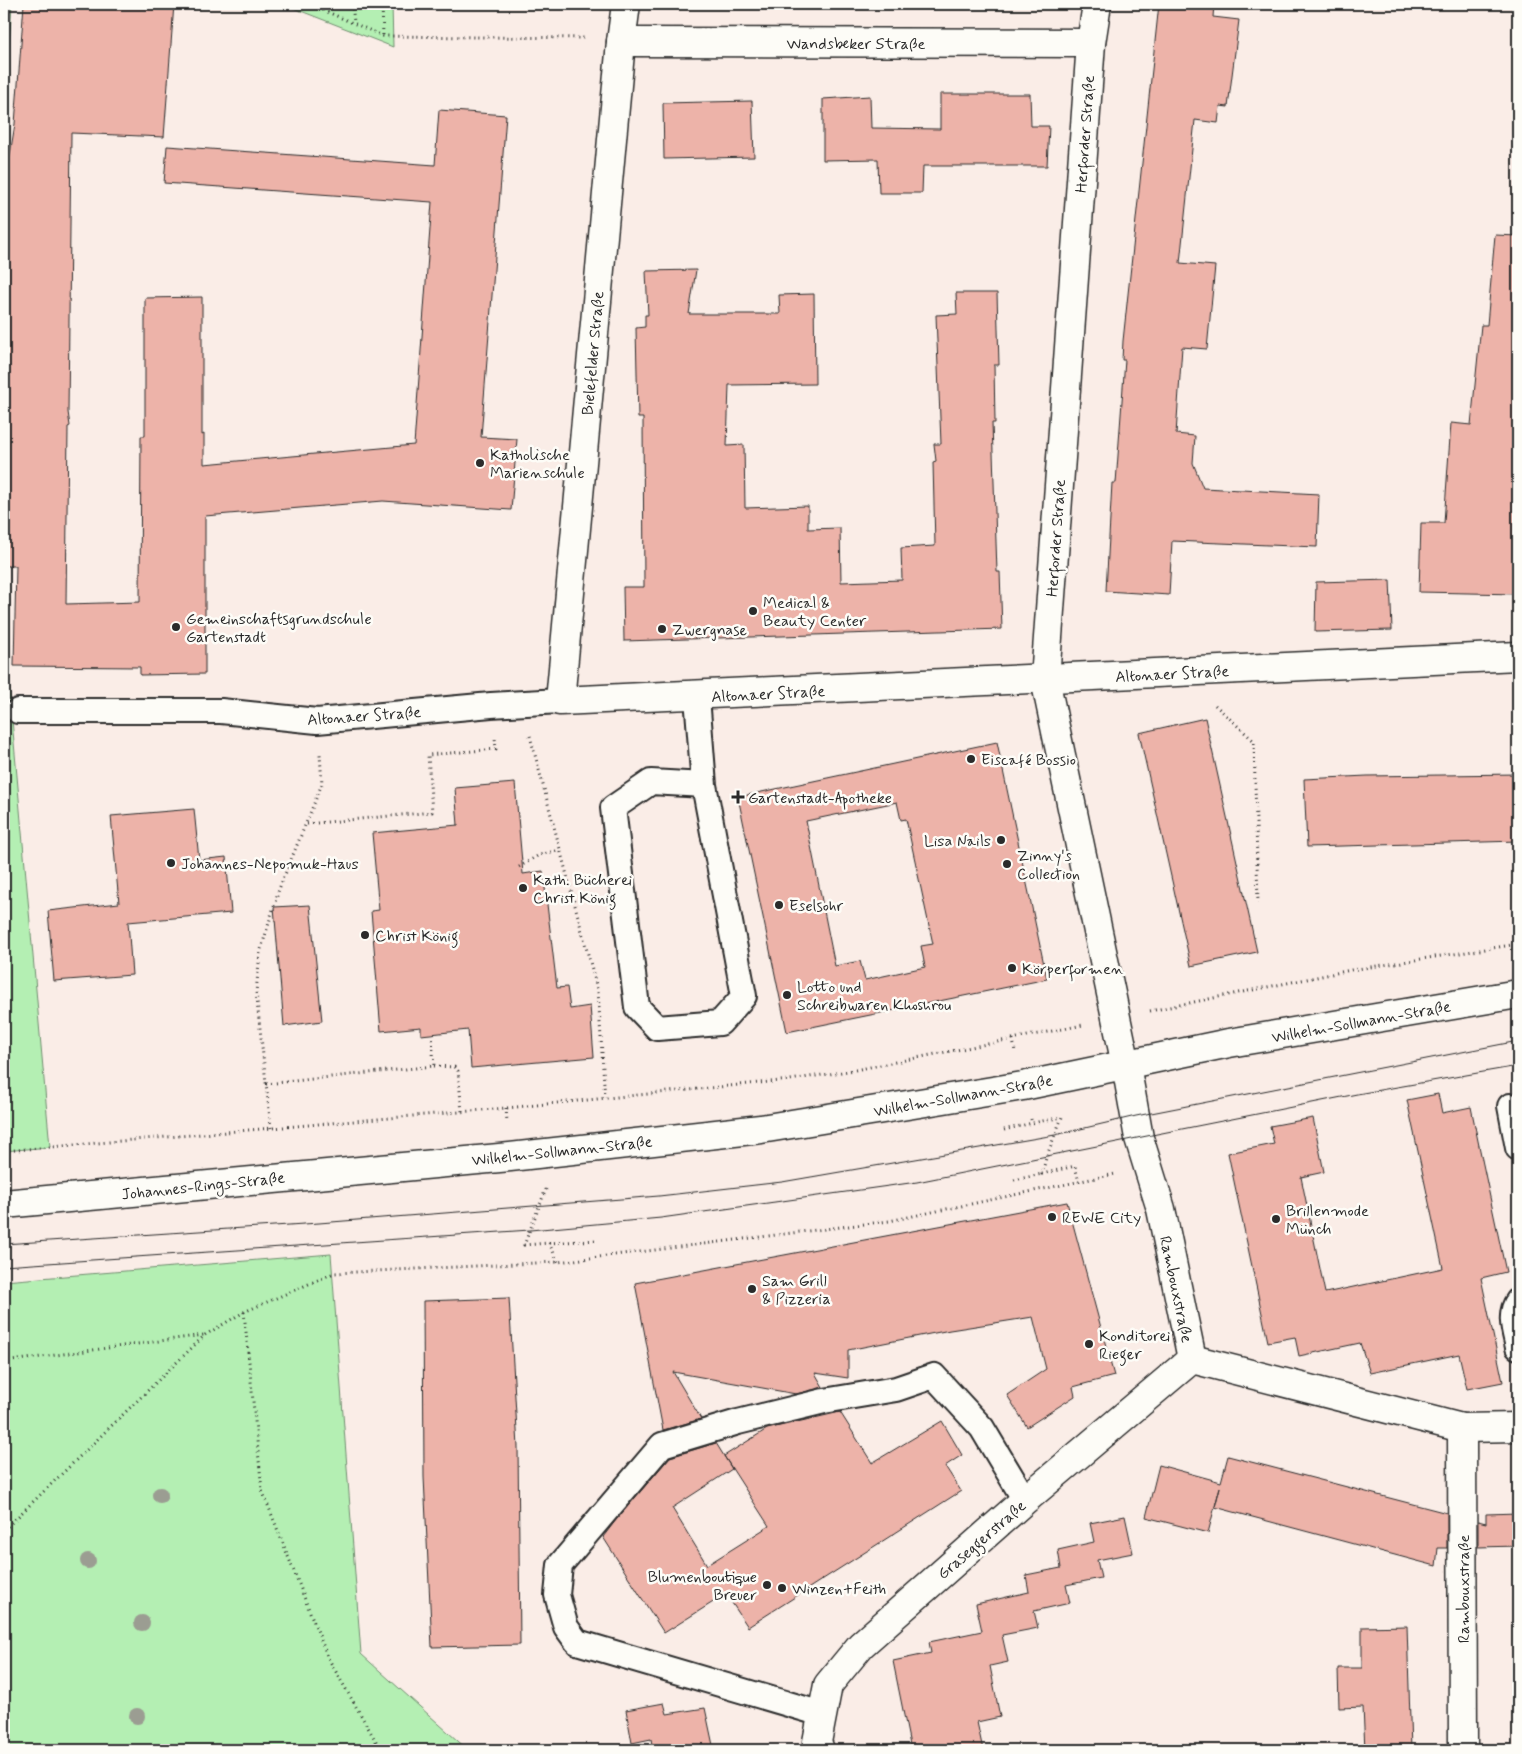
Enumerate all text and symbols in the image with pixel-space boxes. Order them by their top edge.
street label: Wandsbeker Straße [787,34,926,55]
street label: Herforder Straße [1071,74,1102,194]
street label: Bielefelder Straße [578,290,609,416]
place label: Katholische Marienschule [490,445,585,484]
marker: Katholische Marienschule [474,457,486,469]
street label: Herforder Straße [1042,478,1073,598]
place label: Medical & Beauty Center [763,593,867,632]
marker: Medical & Beauty Center [747,605,759,617]
place label: Gemeinschaftsgrundschule Gartenstadt [186,609,372,648]
place label: Zwergnase [672,620,747,641]
marker: Gemeinschaftsgrundschule Gartenstadt [170,621,182,633]
marker: Zwergnase [656,623,668,635]
street label: Altonaer Straße [1115,661,1230,688]
street label: Altonaer Straße [711,681,826,708]
street label: Altonaer Straße [306,702,422,731]
place label: Eiscafé Bossio [981,750,1076,771]
marker: Eiscafé Bossio [965,753,977,765]
place label: Gartenstadt-Apotheke [748,788,892,810]
marker: Gartenstadt-Apotheke [732,791,744,803]
place label: Lisa Nails [924,831,991,852]
marker: Lisa Nails [995,834,1007,846]
place label: Zinny's Collection [1017,846,1080,885]
place label: Johannes-Nepomuk-Haus [181,854,359,875]
marker: Johannes-Nepomuk-Haus [165,857,177,869]
marker: Zinny's Collection [1001,858,1013,870]
place label: Kath. Bücherei Christ König [533,870,632,910]
marker: Kath. Bücherei Christ König [517,882,529,894]
place label: Eselsohr [789,896,844,917]
marker: Eselsohr [773,899,785,911]
place label: Christ König [375,926,458,948]
marker: Christ König [359,929,371,941]
place label: Körperformen [1022,959,1124,982]
marker: Körperformen [1006,962,1018,974]
place label: Lotto und Schreibwaren Khoshrou [797,977,951,1016]
marker: Lotto und Schreibwaren Khoshrou [781,989,793,1001]
street label: Wilhelm-Sollmann-Straße [1270,996,1453,1049]
street label: Wilhelm-Sollmann-Straße [872,1070,1055,1123]
street label: Wilhelm-Sollmann-Straße [471,1132,654,1171]
street label: Johannes-Rings-Straße [120,1167,286,1207]
place label: Brillenmode Münch [1286,1201,1369,1240]
place label: REWE City [1062,1208,1141,1229]
marker: REWE City [1046,1211,1058,1223]
marker: Brillenmode Münch [1270,1213,1282,1225]
street label: Rambouxstraße [1154,1234,1197,1345]
place label: Sam Grill & Pizzeria [762,1271,831,1310]
marker: Sam Grill & Pizzeria [746,1283,758,1295]
place label: Konditorei Rieger [1099,1326,1170,1366]
marker: Konditorei Rieger [1083,1338,1095,1350]
street label: Graseggerstraße [933,1496,1032,1585]
street label: Rambouxstraße [1454,1535,1475,1643]
place label: Blumenboutique Breuer [648,1567,757,1606]
marker: Blumenboutique Breuer [761,1579,773,1591]
place label: Winzen+Feith [792,1579,886,1600]
marker: Winzen+Feith [776,1582,788,1594]

